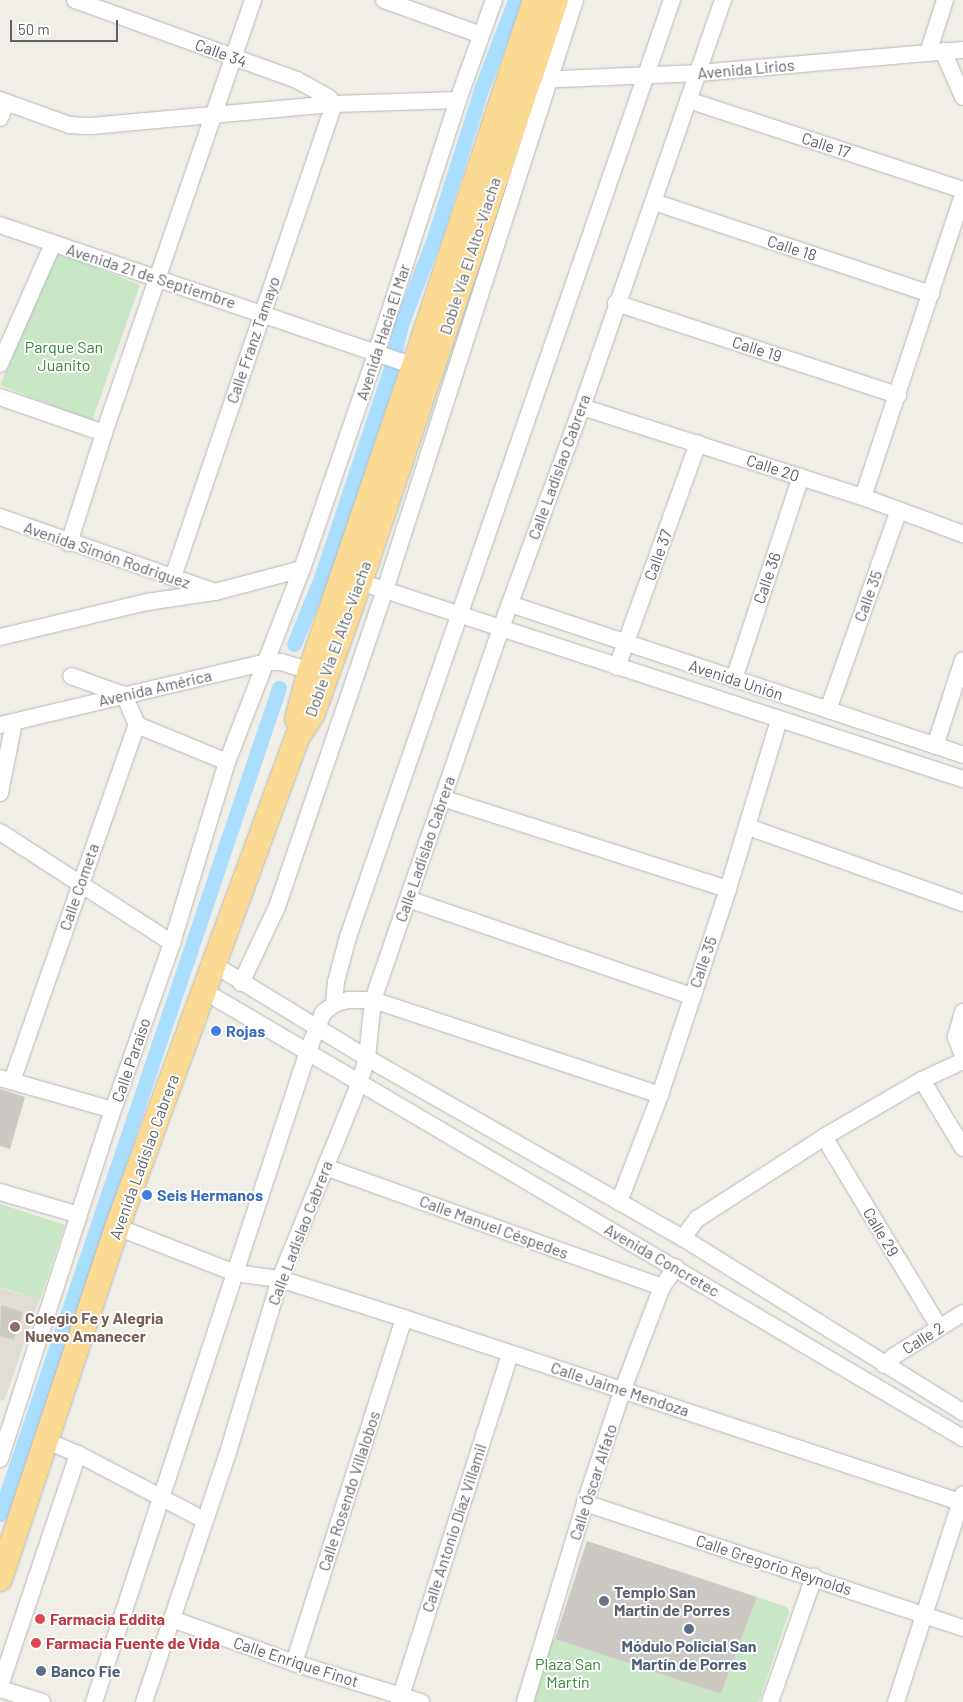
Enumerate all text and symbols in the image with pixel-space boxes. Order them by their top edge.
scale bar [12,10,120,42]
text: 50 m [18,20,50,38]
street label: Calle 34 [192,35,250,71]
street label: Avenida Lirios [697,55,795,83]
street label: Calle 17 [799,128,853,162]
street label: Doble Vía El Alto-Viacha [435,175,505,337]
street label: Calle 18 [765,231,819,265]
street label: Avenida 21 de Septiembre [64,240,238,312]
street label: Avenida Hacia El Mar [352,261,414,403]
street label: Calle Franz Tamayo [222,274,284,406]
street label: Calle 19 [730,332,784,366]
park label: Parque San Juanito [25,337,103,375]
street label: Calle Ladislao Cabrera [524,392,594,542]
street label: Calle 20 [744,450,802,486]
street label: Avenida Simón Rodriguez [21,517,193,593]
street label: Calle 37 [640,527,676,583]
street label: Calle 36 [749,550,785,606]
street label: Doble Vía El Alto-Viacha [301,559,375,719]
street label: Calle 35 [850,568,886,624]
street label: Avenida Unión [686,656,786,704]
street label: Avenida América [96,666,214,710]
street label: Calle Ladislao Cabrera [391,773,459,925]
street label: Calle Cometa [55,841,103,933]
street label: Calle 35 [685,934,721,990]
street label: Calle Paraíso [108,1015,154,1105]
place label: Rojas [226,1021,265,1041]
marker: Rojas [210,1025,222,1037]
street label: Avenida Ladislao Cabrera [105,1072,183,1242]
street label: Calle Ladislao Cabrera [264,1158,336,1308]
place label: Seis Hermanos [157,1185,263,1205]
marker: Seis Hermanos [141,1189,153,1201]
street label: Calle Manuel Céspedes [417,1191,571,1263]
street label: Calle 29 [859,1204,903,1260]
street label: Avenida Concretec [601,1219,723,1301]
place label: Colegio Fe y Alegria Nuevo Amanecer [25,1308,164,1346]
street label: Calle 2 [899,1318,947,1358]
marker: Colegio Fe y Alegria Nuevo Amanecer [9,1321,21,1333]
street label: Calle Jaime Mendoza [548,1358,692,1420]
street label: Calle Rosendo Villalobos [314,1409,384,1573]
street label: Calle Óscar Alfato [565,1421,621,1543]
street label: Calle Antonio Díaz Villamil [418,1441,490,1615]
street label: Calle Gregorio Reynolds [694,1531,854,1599]
place label: Templo San Martin de Porres [614,1582,730,1620]
marker: Templo San Martin de Porres [598,1595,610,1607]
place label: Farmacia Eddita [50,1609,165,1629]
marker: Farmacia Eddita [34,1613,46,1625]
marker: Módulo Policial San Martín de Porres [683,1623,695,1635]
place label: Farmacia Fuente de Vida [46,1633,220,1653]
street label: Calle Enrique Finot [231,1633,361,1691]
place label: Módulo Policial San Martín de Porres [622,1636,756,1674]
marker: Farmacia Fuente de Vida [30,1637,42,1649]
park label: Plaza San Martín [535,1654,601,1692]
place label: Banco Fie [51,1661,120,1681]
marker: Banco Fie [35,1665,47,1677]

